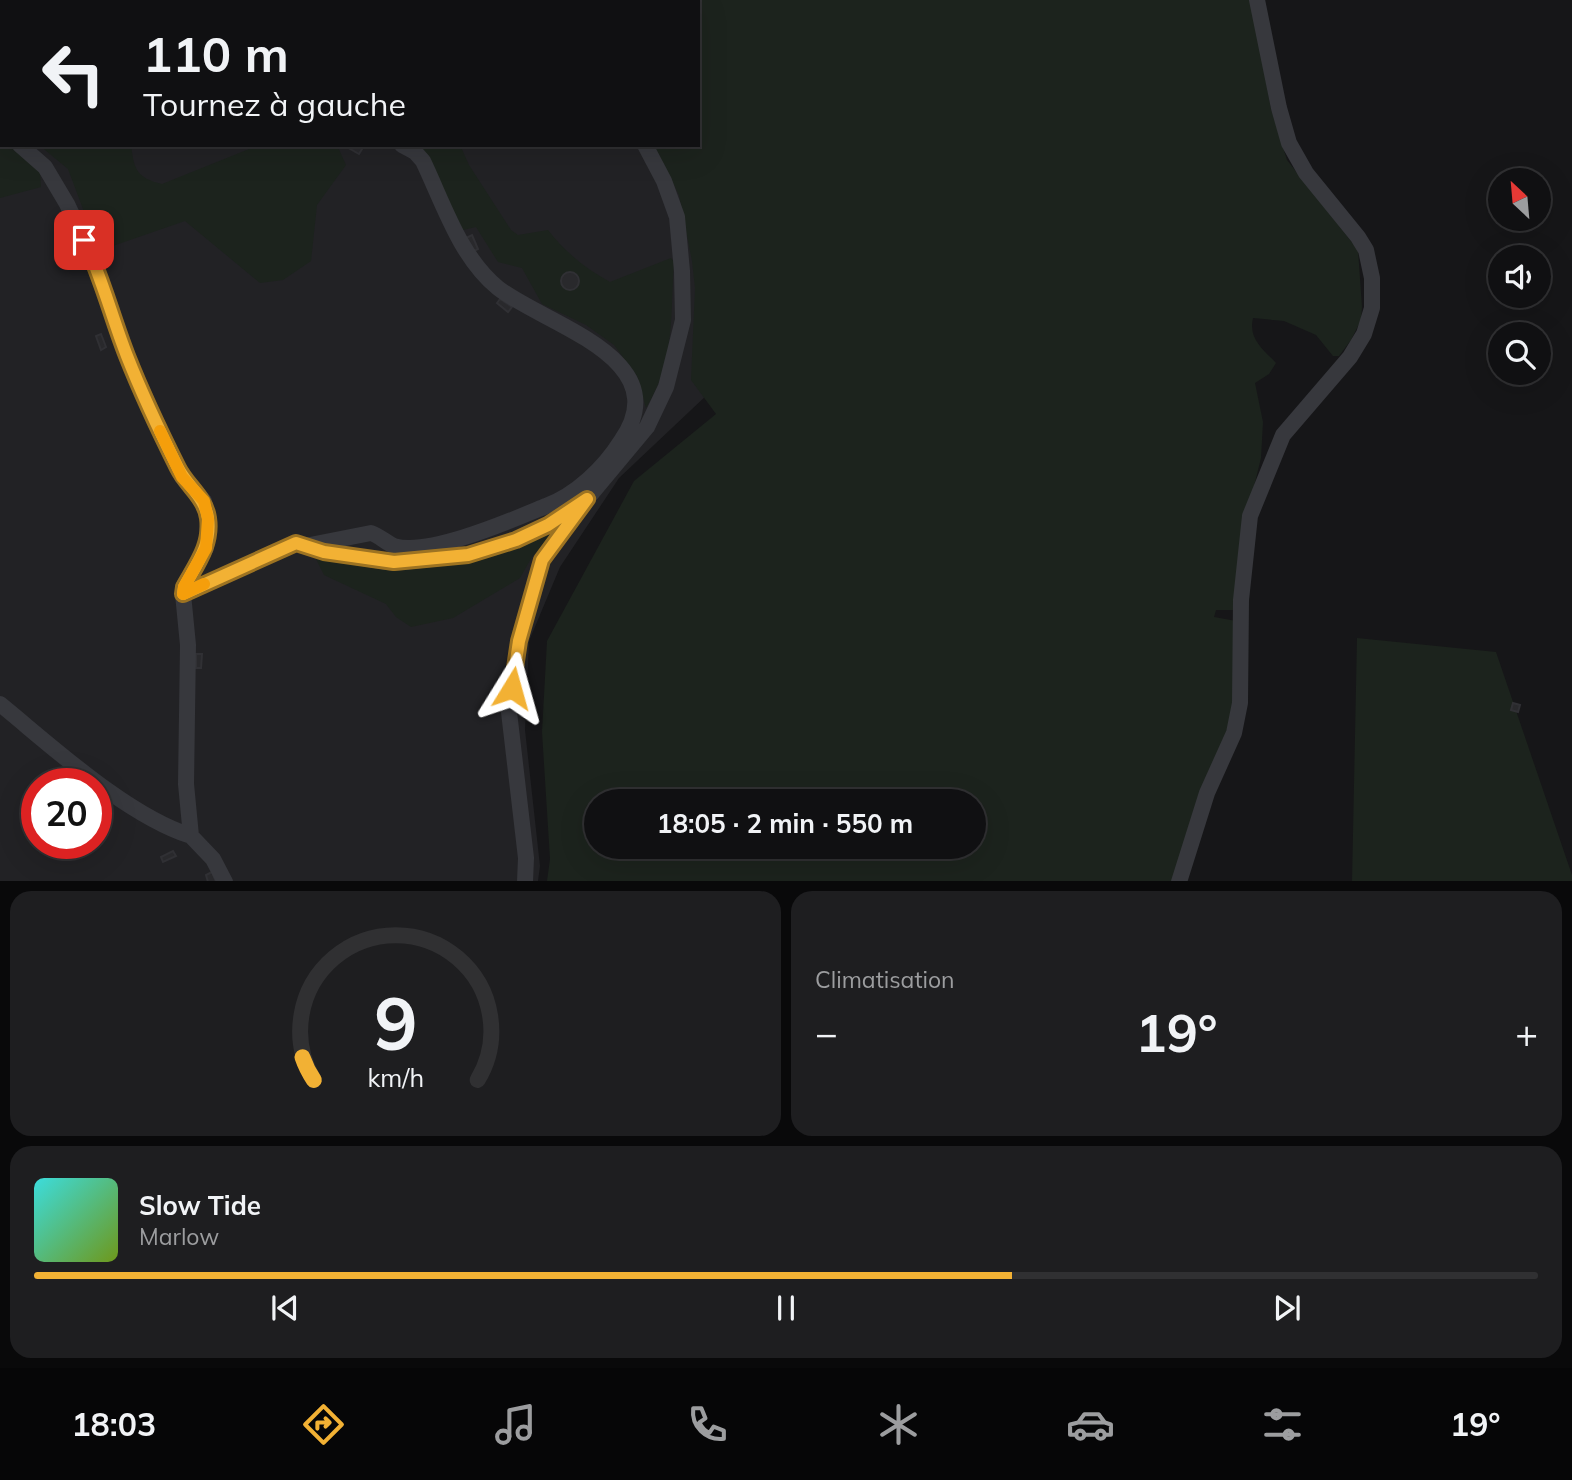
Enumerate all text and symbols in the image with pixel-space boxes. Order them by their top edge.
text: 110 m [143,23,289,84]
icon: left [28,28,119,119]
text: Tournez à gauche [143,84,406,124]
north arrow [1488,168,1550,231]
map controls [1488,168,1551,385]
pin [54,210,114,270]
icon: arrive [65,221,103,259]
button: sound [1488,245,1551,308]
button: search [1488,322,1551,385]
position arrow [475,651,549,725]
speed limit sign: 20 [21,768,112,859]
text: 18:05 · 2 min · 550 m [657,807,913,840]
text: Climatisation [815,965,955,994]
text: 9 [374,977,417,1068]
text: 19° [1135,1000,1218,1065]
text: − [815,1009,838,1057]
text: + [1515,1009,1538,1057]
text: km/h [367,1061,424,1092]
text: Slow Tide [139,1189,261,1222]
text: Marlow [139,1222,219,1251]
icon: previous [266,1289,304,1327]
icon: pause [767,1289,805,1327]
icon: next [1268,1289,1306,1327]
icon: directions [299,1400,348,1449]
icon: music [491,1400,540,1449]
icon: phone [683,1400,732,1449]
icon: climate [874,1400,923,1449]
icon: car [1066,1400,1115,1449]
icon: filters [1258,1400,1307,1449]
text: 18:03 [71,1404,156,1444]
text: 19° [1450,1404,1500,1444]

